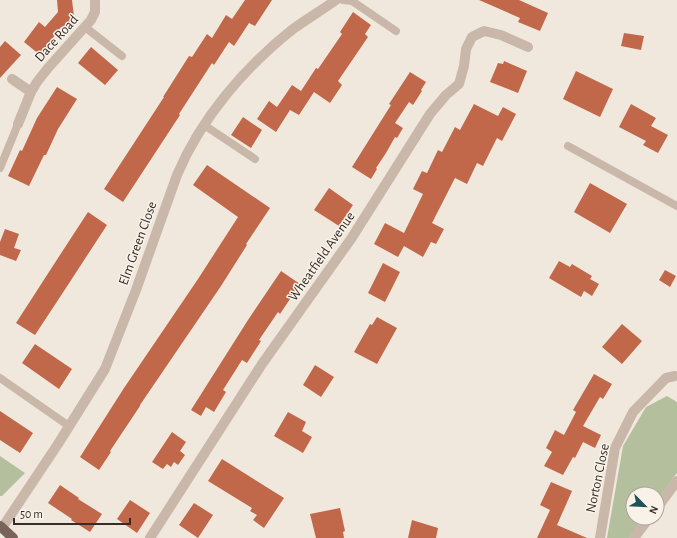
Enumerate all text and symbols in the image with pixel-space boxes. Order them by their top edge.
street label: Dace Road [32,13,81,65]
street label: Elm Green Close [116,200,160,287]
street label: Wheatfield Avenue [286,210,358,304]
street label: Norton Close [584,442,612,514]
north arrow [625,486,665,526]
scale bar [14,500,130,526]
text: N [647,504,660,516]
text: 50 m [20,508,43,520]

